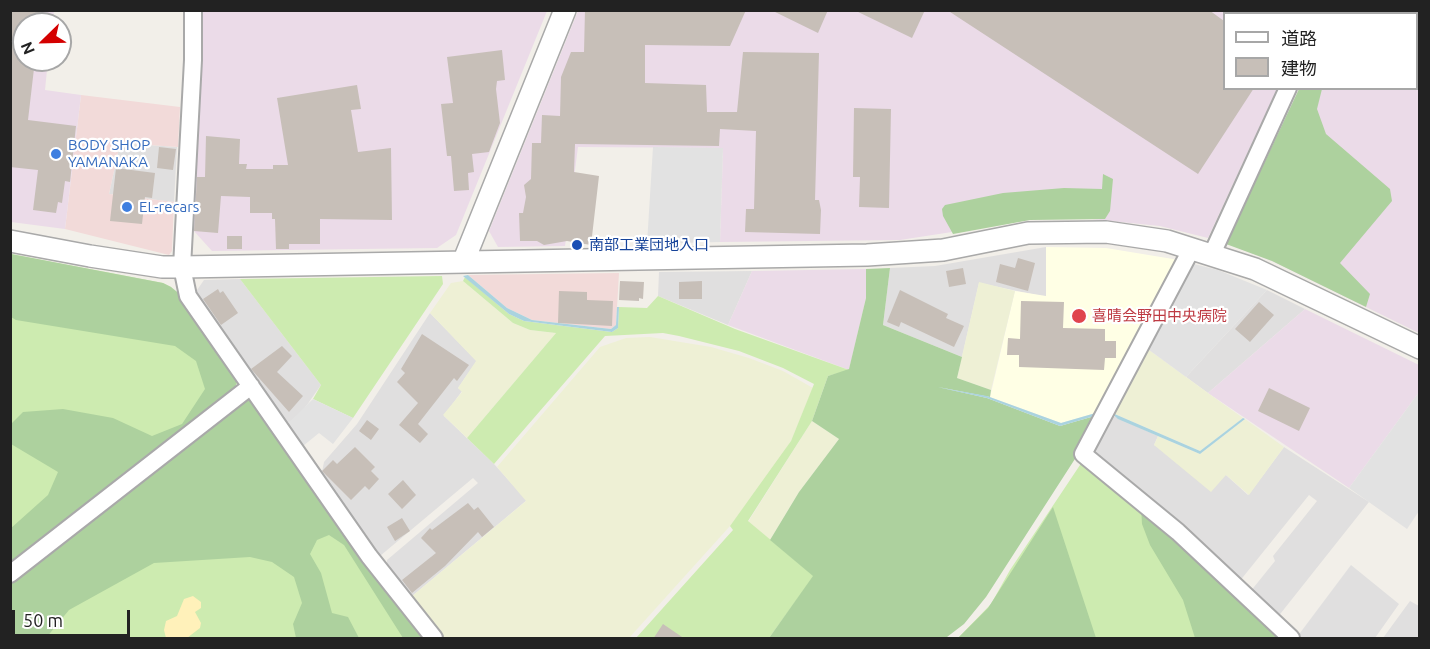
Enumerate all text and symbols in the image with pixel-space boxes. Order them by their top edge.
north arrow [12,12,72,72]
legend [1223,12,1418,90]
text: 道路 [1281,28,1317,48]
text: N [17,39,38,57]
text: 建物 [1281,58,1317,78]
place label: BODY SHOP YAMANAKA [68,136,150,171]
marker: BODY SHOP YAMANAKA [49,147,63,161]
place label: EL-recars [139,198,199,216]
marker: EL-recars [120,200,134,214]
place label: 南部工業団地入口 [589,236,709,254]
marker: 南部工業団地入口 [570,238,584,252]
marker: 喜晴会野田中央病院 [1070,307,1088,325]
place label: 喜晴会野田中央病院 [1092,307,1227,325]
scale bar [15,598,134,636]
text: 50 m [23,610,63,630]

